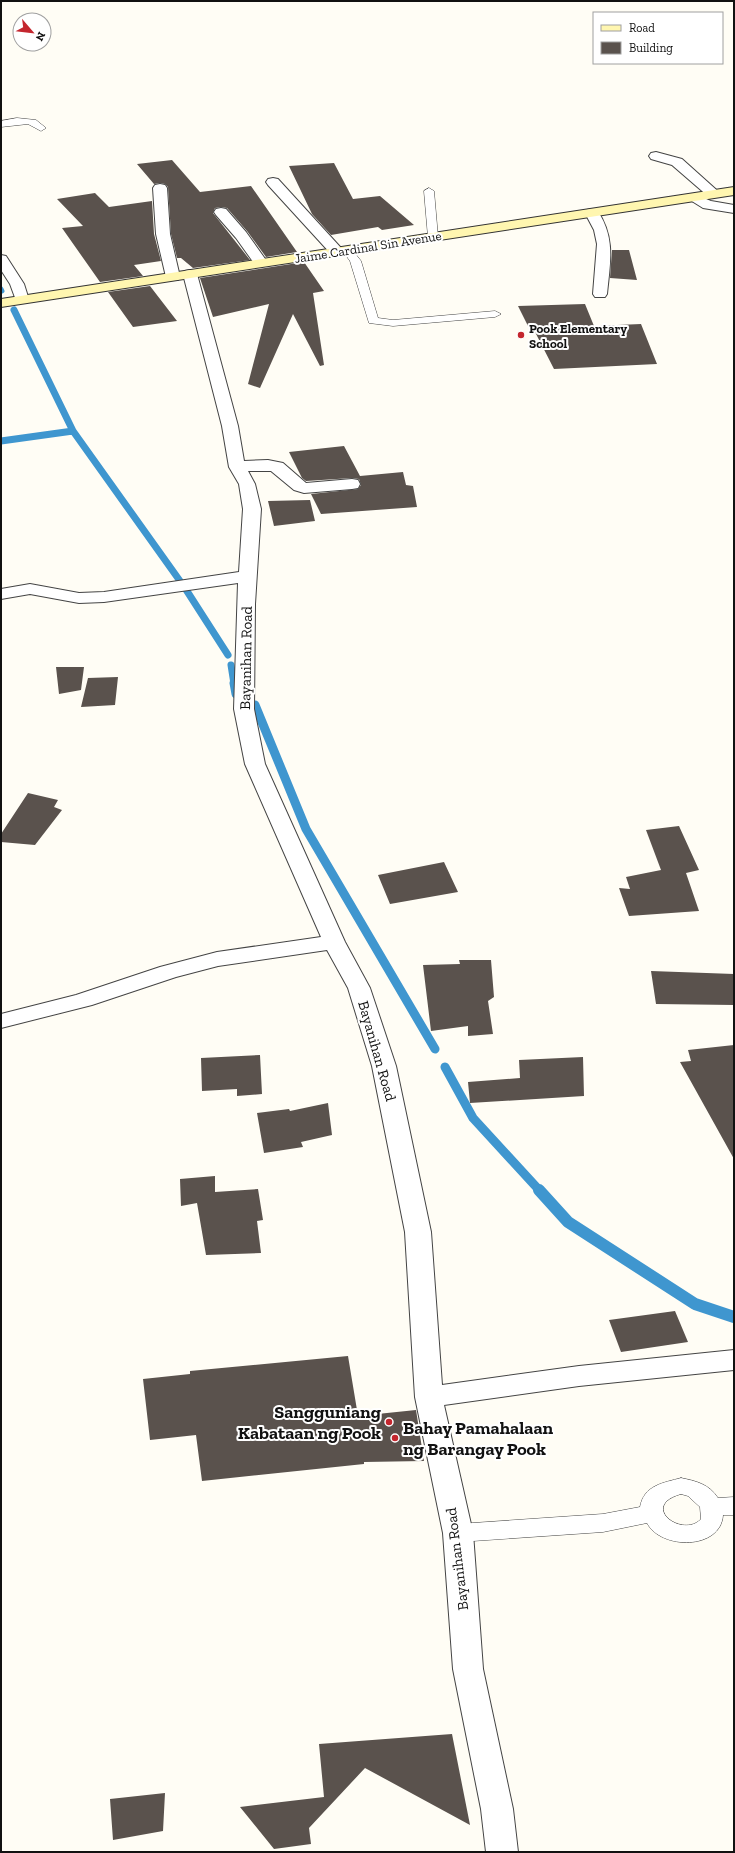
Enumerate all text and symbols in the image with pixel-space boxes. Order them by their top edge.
north arrow [12,12,52,52]
legend [593,12,723,64]
text: Road [629,21,655,35]
text: N [32,30,48,44]
text: Building [629,41,673,55]
street label: Jaime Cardinal Sin Avenue [293,228,443,266]
place label: Pook Elementary School [529,321,627,351]
marker: Pook Elementary School [516,330,526,340]
street label: Bayanihan Road [236,605,256,710]
street label: Bayanihan Road [354,999,400,1104]
place label: Sangguniang Kabataan ng Pook [238,1401,381,1444]
marker: Sangguniang Kabataan ng Pook [384,1417,394,1427]
place label: Bahay Pamahalaan ng Barangay Pook [403,1417,554,1460]
marker: Bahay Pamahalaan ng Barangay Pook [390,1433,400,1443]
street label: Bayanihan Road [442,1506,472,1612]

